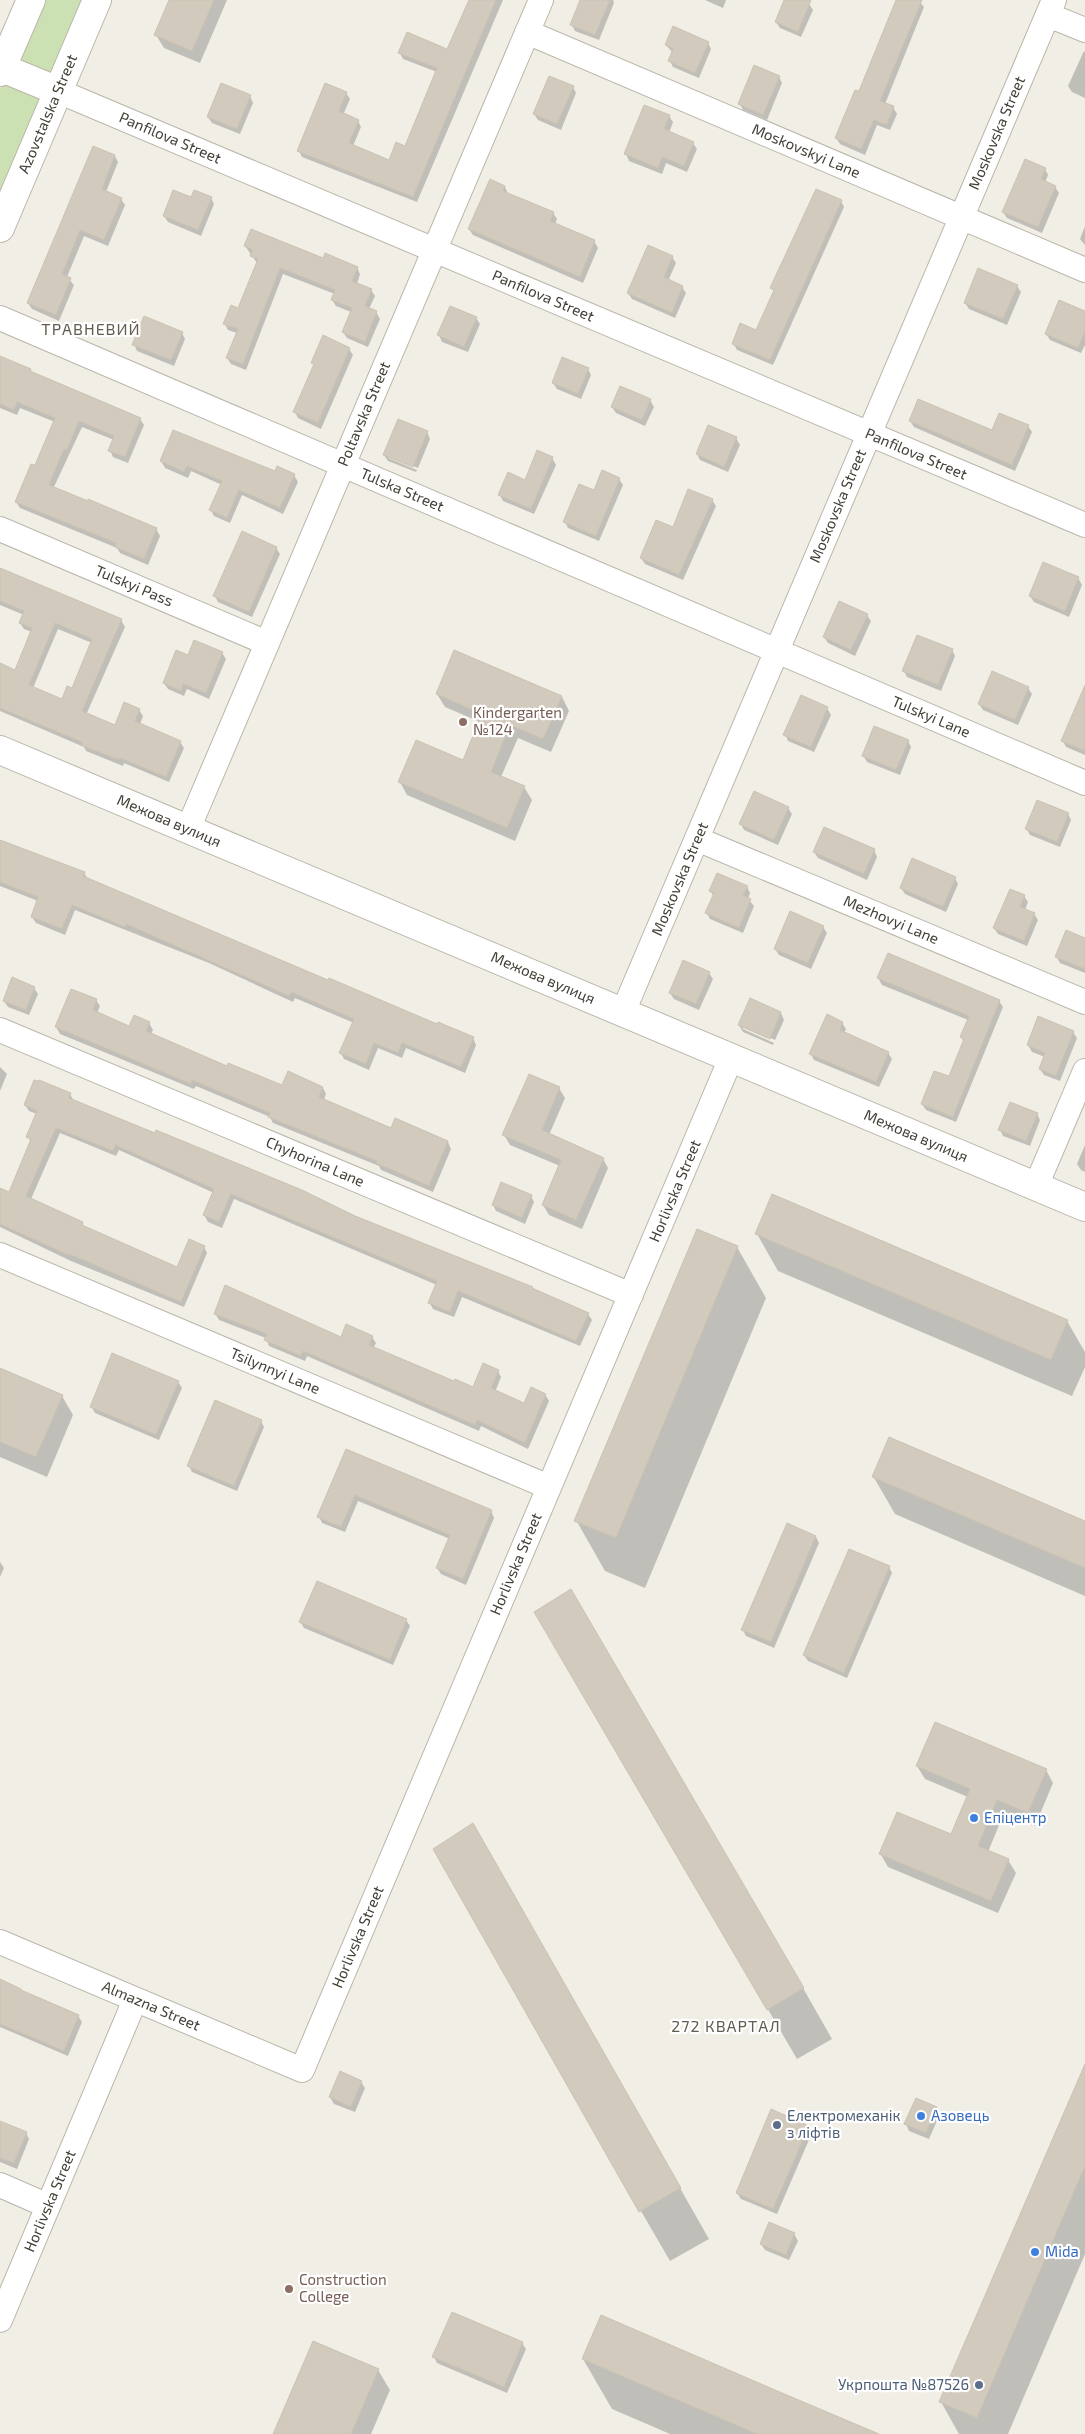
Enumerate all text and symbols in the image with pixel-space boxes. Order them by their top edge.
street label: Azovstalska Street [14,51,80,176]
street label: Moskovska Street [964,73,1028,192]
street label: Panfilova Street [117,108,224,167]
street label: Moskovskyi Lane [749,119,863,181]
street label: Panfilova Street [490,266,597,325]
district label: ТРАВНЕВИЙ [41,319,141,338]
street label: Poltavska Street [333,358,393,469]
street label: Panfilova Street [863,424,970,483]
street label: Moskovska Street [805,446,869,565]
street label: Tulska Street [358,463,447,515]
street label: Tulskyi Pass [93,561,176,610]
street label: Tulskyi Lane [890,692,973,741]
place label: Kindergarten №124 [473,703,562,738]
marker: Kindergarten №124 [457,716,469,728]
street label: Межова вулиця [114,790,224,851]
street label: Moskovska Street [647,819,711,938]
street label: Mezhovyi Lane [841,891,942,947]
street label: Межова вулиця [488,947,598,1008]
street label: Межова вулиця [861,1105,971,1166]
street label: Chyhorina Lane [263,1132,367,1190]
street label: Horlivska Street [644,1137,704,1244]
street label: Tsilynnyi Lane [228,1343,323,1397]
street label: Horlivska Street [485,1510,545,1617]
place label: Епіцентр [984,1808,1047,1826]
marker: Епіцентр [968,1812,980,1824]
street label: Horlivska Street [327,1883,387,1990]
street label: Almazna Street [100,1976,203,2034]
district label: 272 КВАРТАЛ [671,2016,781,2035]
place label: Електромеханік з ліфтів [787,2106,900,2141]
place label: Азовець [931,2106,990,2124]
marker: Азовець [915,2110,927,2122]
marker: Електромеханік з ліфтів [771,2119,783,2131]
street label: Horlivska Street [19,2147,79,2254]
place label: Mida [1045,2242,1079,2260]
marker: Mida [1029,2246,1041,2258]
place label: Construction College [299,2270,387,2305]
marker: Construction College [283,2283,295,2295]
place label: Укрпошта №87526 [838,2375,969,2393]
marker: Укрпошта №87526 [973,2379,985,2391]

